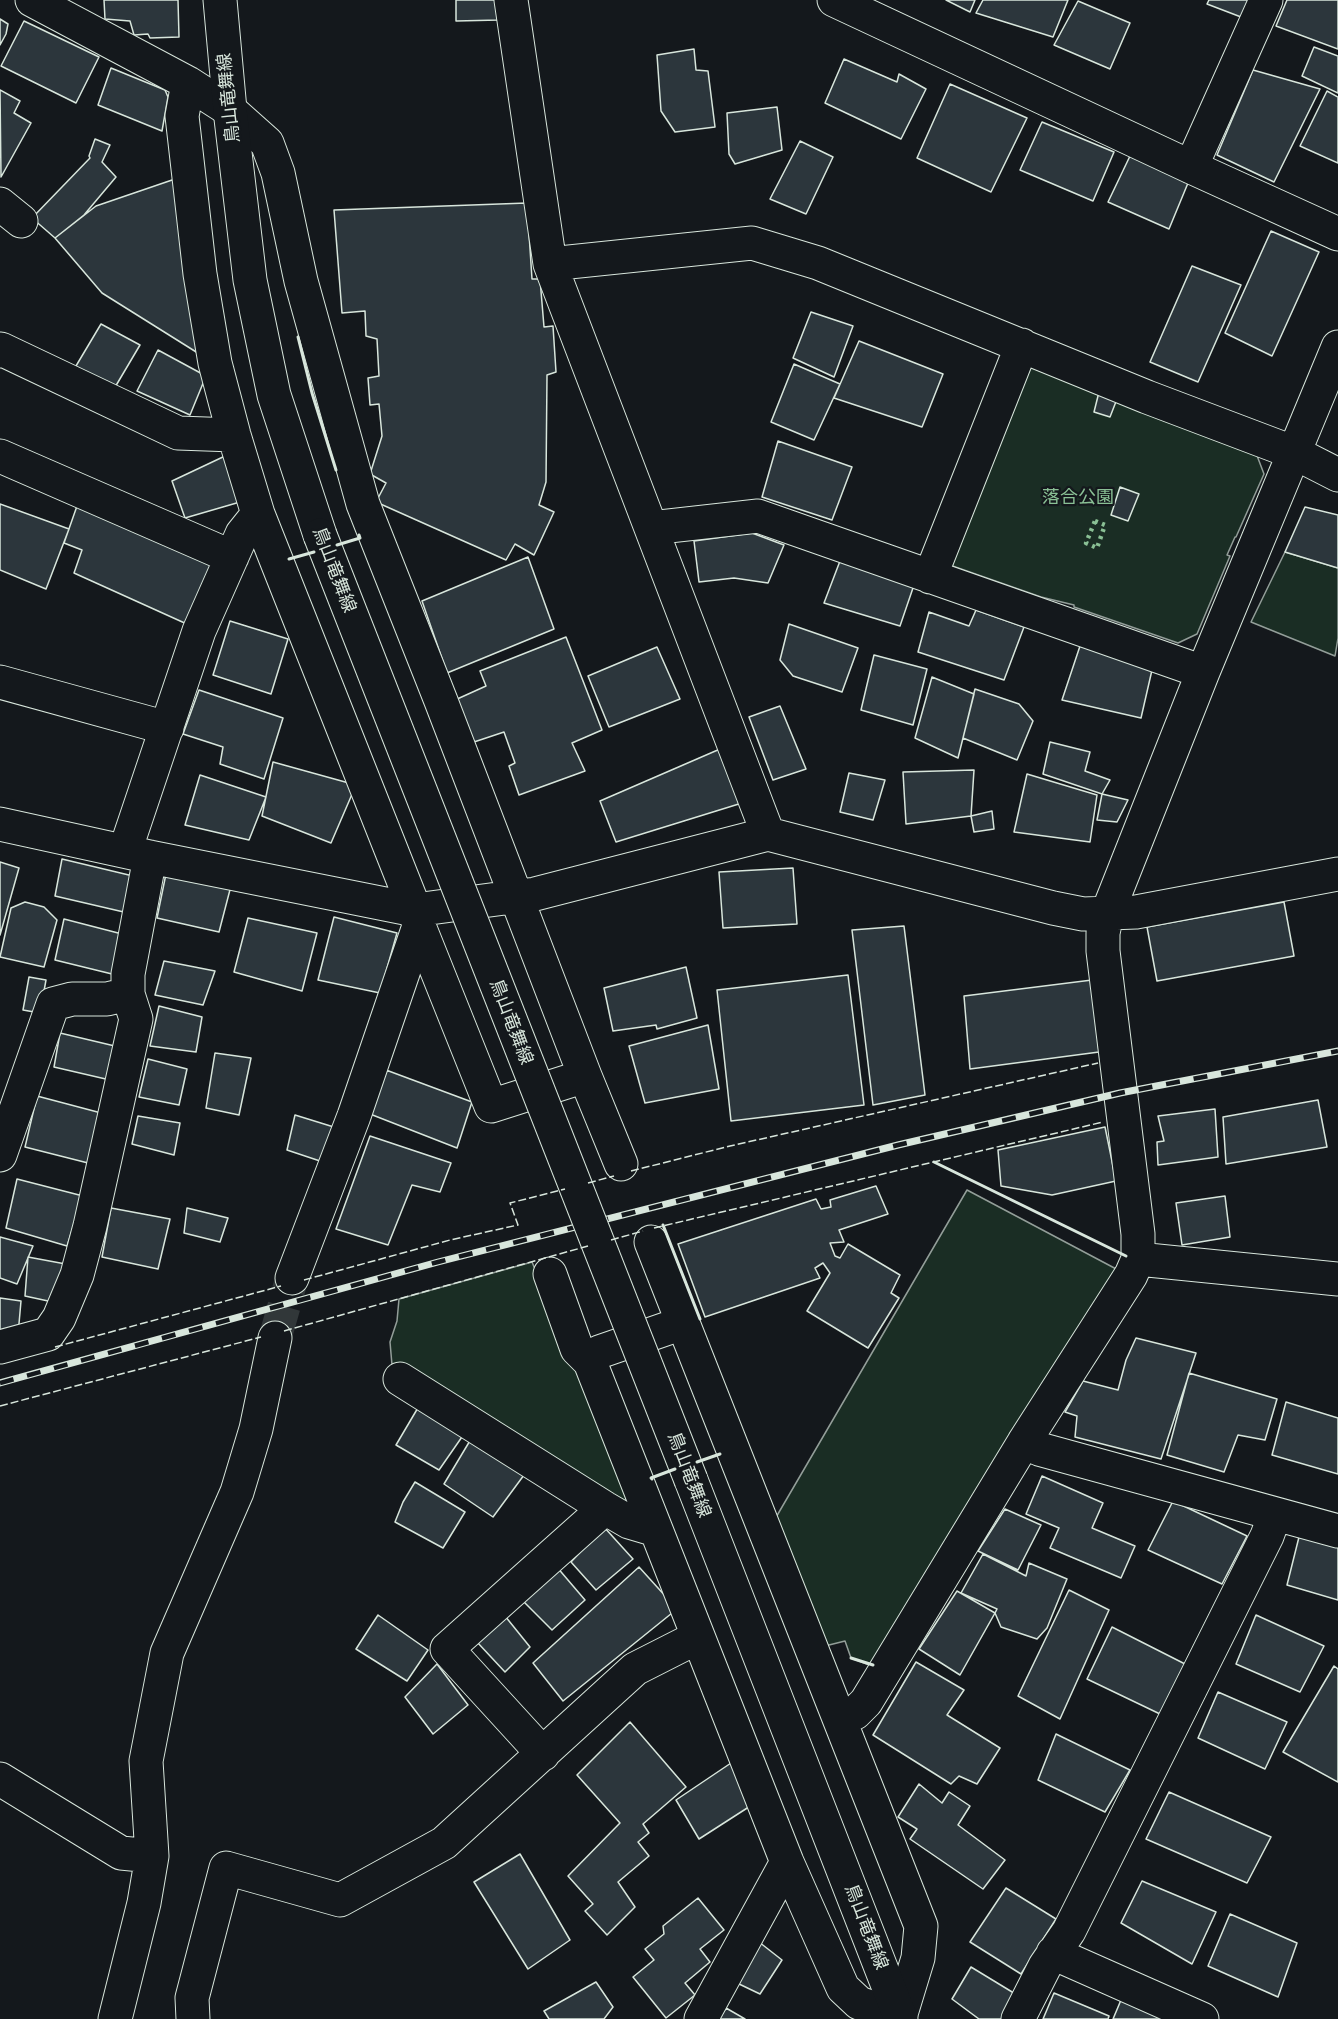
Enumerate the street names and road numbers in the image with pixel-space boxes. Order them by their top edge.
street label: 鳥山竜舞線 [214,52,244,144]
street label: 鳥山竜舞線 [308,524,360,616]
street label: 鳥山竜舞線 [485,976,537,1068]
street label: 鳥山竜舞線 [663,1429,715,1521]
street label: 鳥山竜舞線 [840,1881,892,1973]

